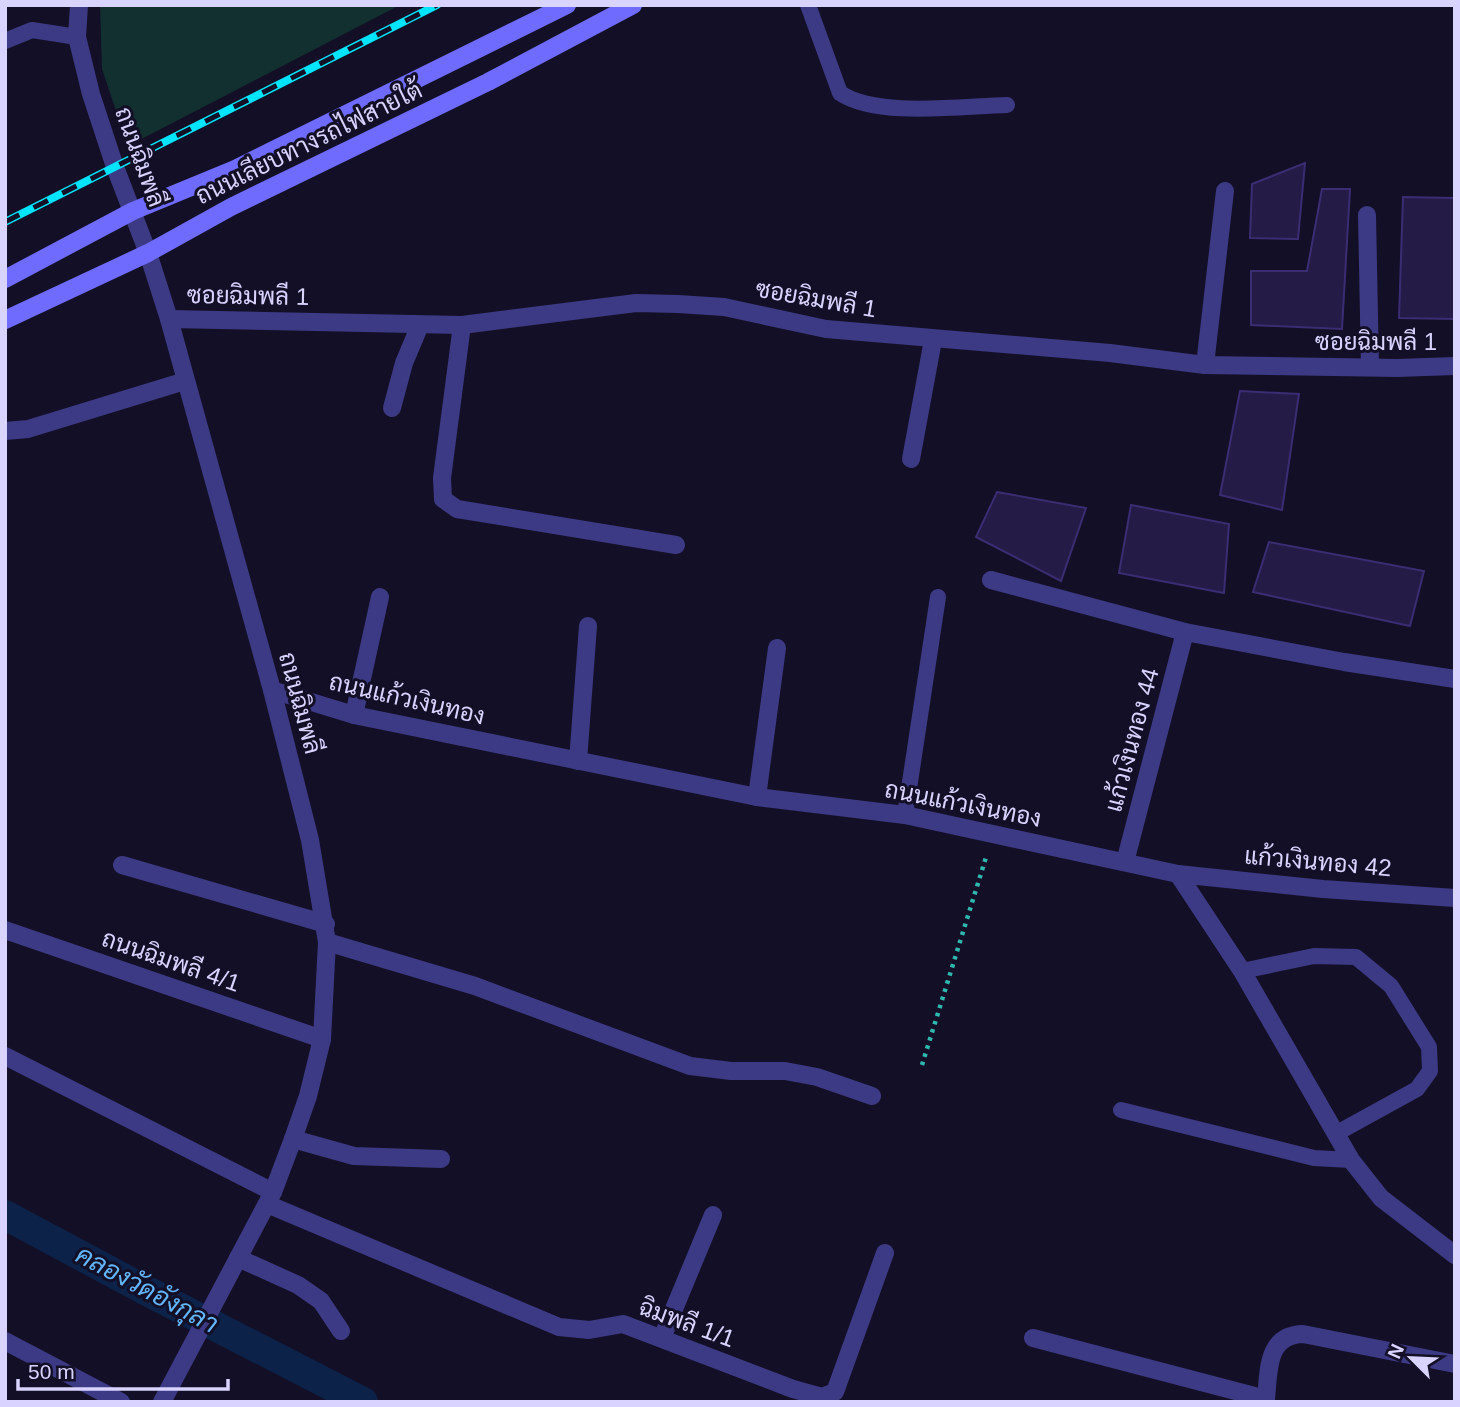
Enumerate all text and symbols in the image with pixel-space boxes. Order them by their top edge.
street label: ถนนเลียบทางรถไฟสายใต้ [190,74,427,209]
street label: ถนนฉิมพลี [110,103,172,210]
street label: ซอยฉิมพลี 1 [754,274,879,322]
street label: ซอยฉิมพลี 1 [187,280,309,310]
street label: ซอยฉิมพลี 1 [1315,327,1437,355]
street label: ถนนฉิมพลี [274,649,328,757]
street label: แก้วเงินทอง 44 [1098,665,1164,815]
street label: ถนนแก้วเงินทอง [327,667,488,730]
street label: ถนนแก้วเงินทอง [883,774,1044,832]
street label: แก้วเงินทอง 42 [1243,841,1393,881]
street label: ถนนฉิมพลี 4/1 [99,923,244,997]
water label: คลองวัดอังกุลา [70,1238,223,1342]
street label: ฉิมพลี 1/1 [636,1292,739,1352]
north arrow [1376,1323,1446,1393]
text: N [1384,1341,1408,1362]
scale bar [18,1348,228,1392]
text: 50 m [28,1360,75,1383]

